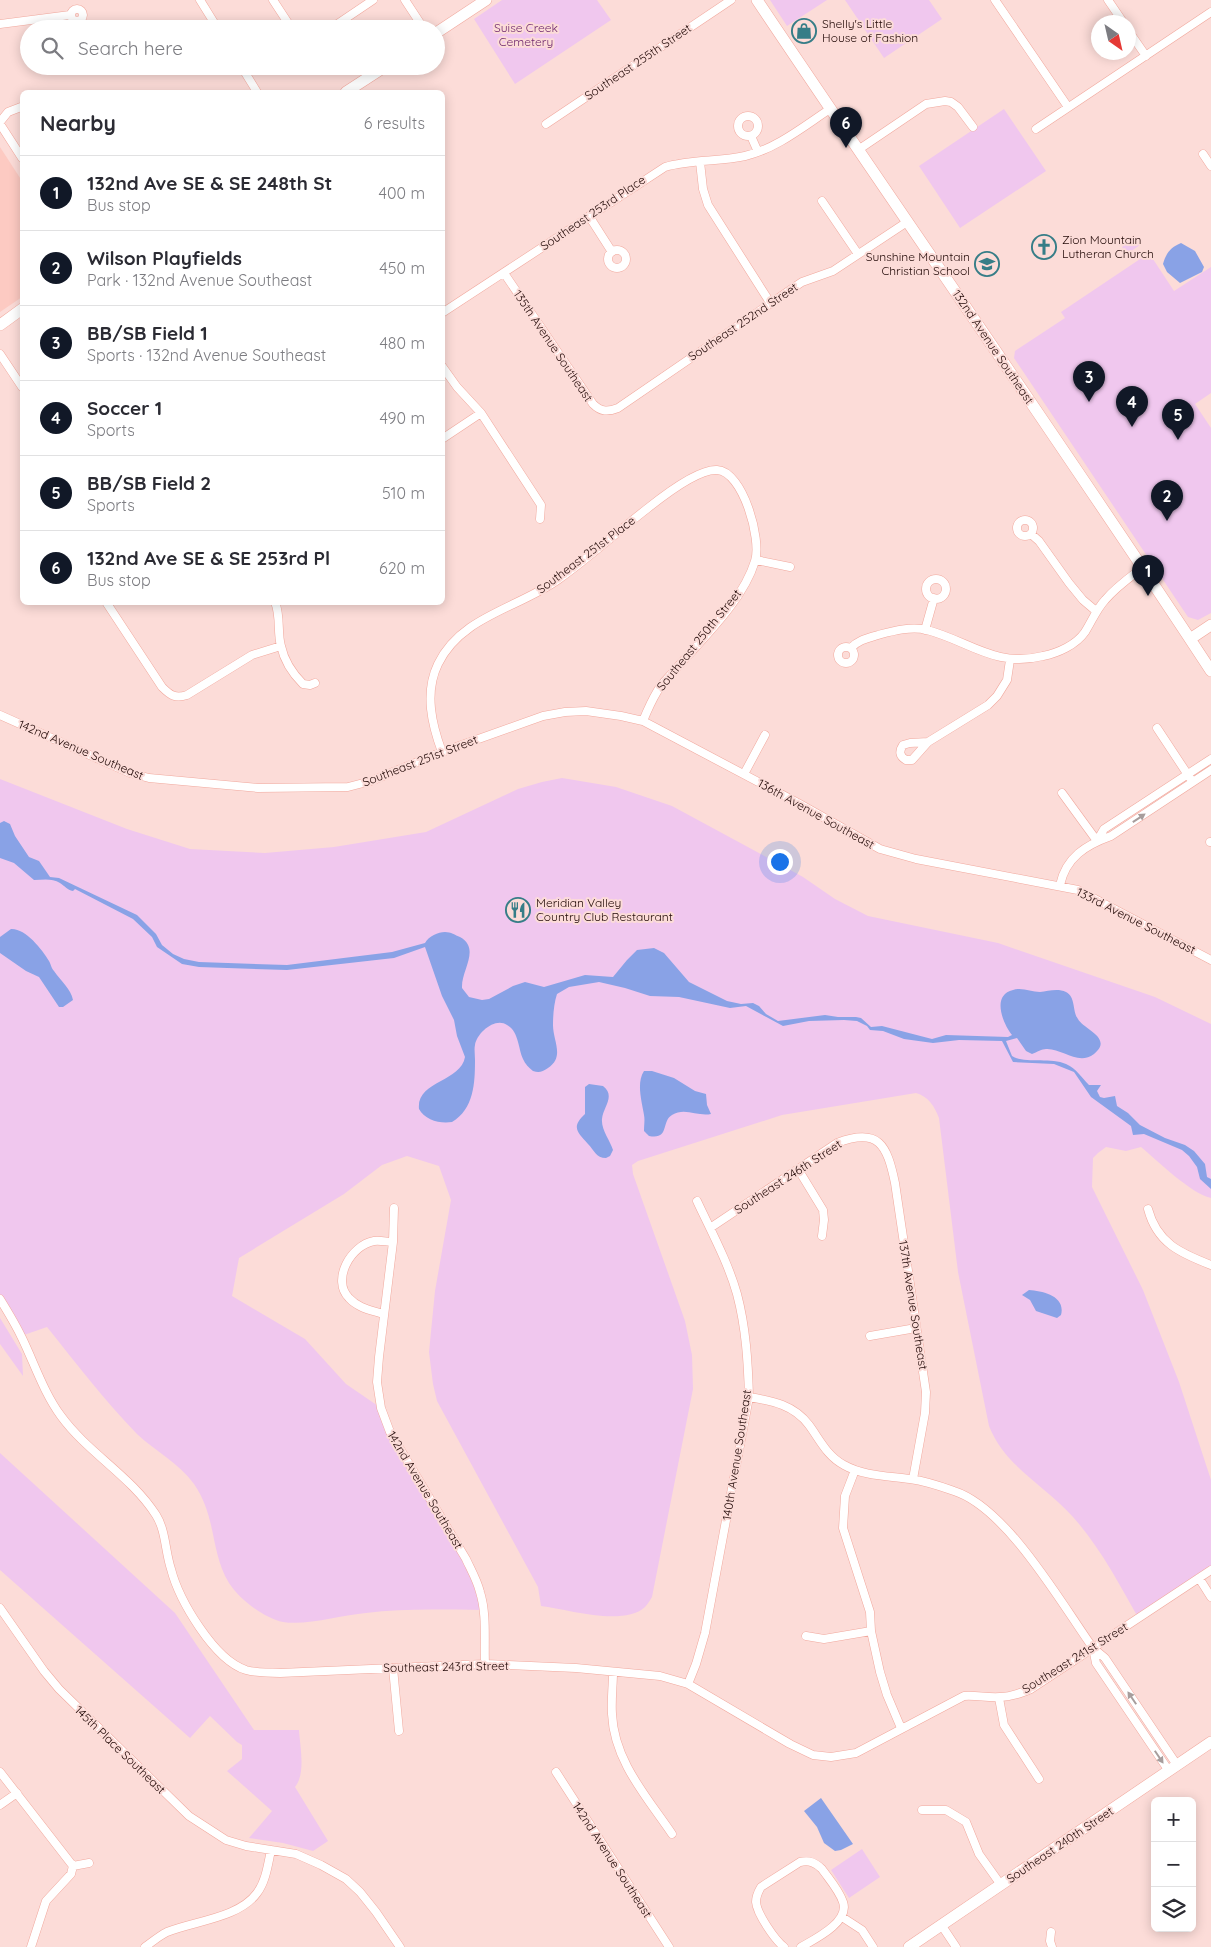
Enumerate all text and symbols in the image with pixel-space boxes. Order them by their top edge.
north arrow [1091,15,1136,60]
place label: Shelly's Little House of Fashion [822,16,918,45]
shop icon: Shelly's Little House of Fashion [791,18,817,44]
search box [20,20,445,75]
park label: Suise Creek Cemetery [494,20,558,49]
street label: Southeast 255th Street [582,20,694,103]
icon: search [38,34,66,62]
text: Search here [78,36,183,60]
pin: 6 [830,107,862,148]
text: Nearby [40,110,116,136]
text: 6 results [364,113,425,133]
text: 132nd Ave SE & SE 248th St [87,171,332,195]
street label: Southeast 253rd Place [537,172,648,253]
text: 1 [53,183,59,203]
text: 400 m [379,183,425,203]
text: Bus stop [87,195,151,215]
place label: Zion Mountain Lutheran Church [1062,232,1154,261]
church icon: Zion Mountain Lutheran Church [1031,234,1057,260]
text: Wilson Playfields [87,246,242,270]
place label: Sunshine Mountain Christian School [866,249,970,278]
school or university icon: Sunshine Mountain Christian School [974,251,1000,277]
text: 2 [51,258,61,278]
text: 450 m [379,258,425,278]
text: Park · 132nd Avenue Southeast [87,270,312,290]
street label: Southeast 252nd Street [685,279,800,364]
street label: 135th Avenue Southeast [510,287,596,404]
street label: 132nd Avenue Southeast [950,287,1037,407]
text: BB/SB Field 1 [87,321,208,345]
text: 3 [52,333,60,353]
text: 480 m [379,333,425,353]
text: Sports · 132nd Avenue Southeast [87,345,326,365]
pin: 3 [1073,361,1105,402]
pin: 4 [1116,386,1148,427]
text: Soccer 1 [87,396,162,420]
pin: 5 [1162,399,1194,440]
text: 4 [51,408,61,428]
text: 490 m [379,408,425,428]
text: Sports [87,420,135,440]
text: BB/SB Field 2 [87,471,211,495]
pin: 2 [1151,480,1183,521]
text: 5 [51,483,61,503]
text: 510 m [382,483,425,503]
text: Sports [87,495,135,515]
street label: Southeast 251st Place [533,513,638,597]
text: 132nd Ave SE & SE 253rd Pl [87,546,330,570]
pin: 1 [1132,555,1164,596]
text: 6 [52,558,60,578]
text: 620 m [379,558,425,578]
text: Bus stop [87,570,151,590]
street label: Southeast 250th Street [653,586,744,693]
street label: 142nd Avenue Southeast [16,716,146,783]
street label: Southeast 251st Street [360,732,480,789]
street label: 136th Avenue Southeast [755,775,877,852]
one-way arrow [1132,813,1146,823]
your location [767,849,793,875]
street label: 133rd Avenue Southeast [1074,884,1198,957]
place label: Meridian Valley Country Club Restaurant [536,895,673,924]
restaurant icon: Meridian Valley Country Club Restaurant [505,897,531,923]
street label: Southeast 246th Street [731,1136,844,1217]
street label: 137th Avenue Southeast [896,1239,931,1371]
street label: 140th Avenue Southeast [719,1389,754,1521]
street label: 142nd Avenue Southeast [384,1428,467,1551]
street label: Southeast 241st Street [1019,1619,1130,1696]
street label: Southeast 243rd Street [383,1658,509,1675]
one-way arrow [1127,1691,1137,1704]
street label: 145th Place Southeast [72,1702,169,1797]
one-way arrow [1154,1751,1164,1764]
map controls [1151,1797,1196,1932]
button: + [1151,1797,1196,1842]
street label: 142nd Avenue Southeast [569,1799,655,1920]
street label: Southeast 240th Street [1003,1803,1116,1886]
button: − [1151,1842,1196,1887]
button: layers [1151,1887,1196,1932]

